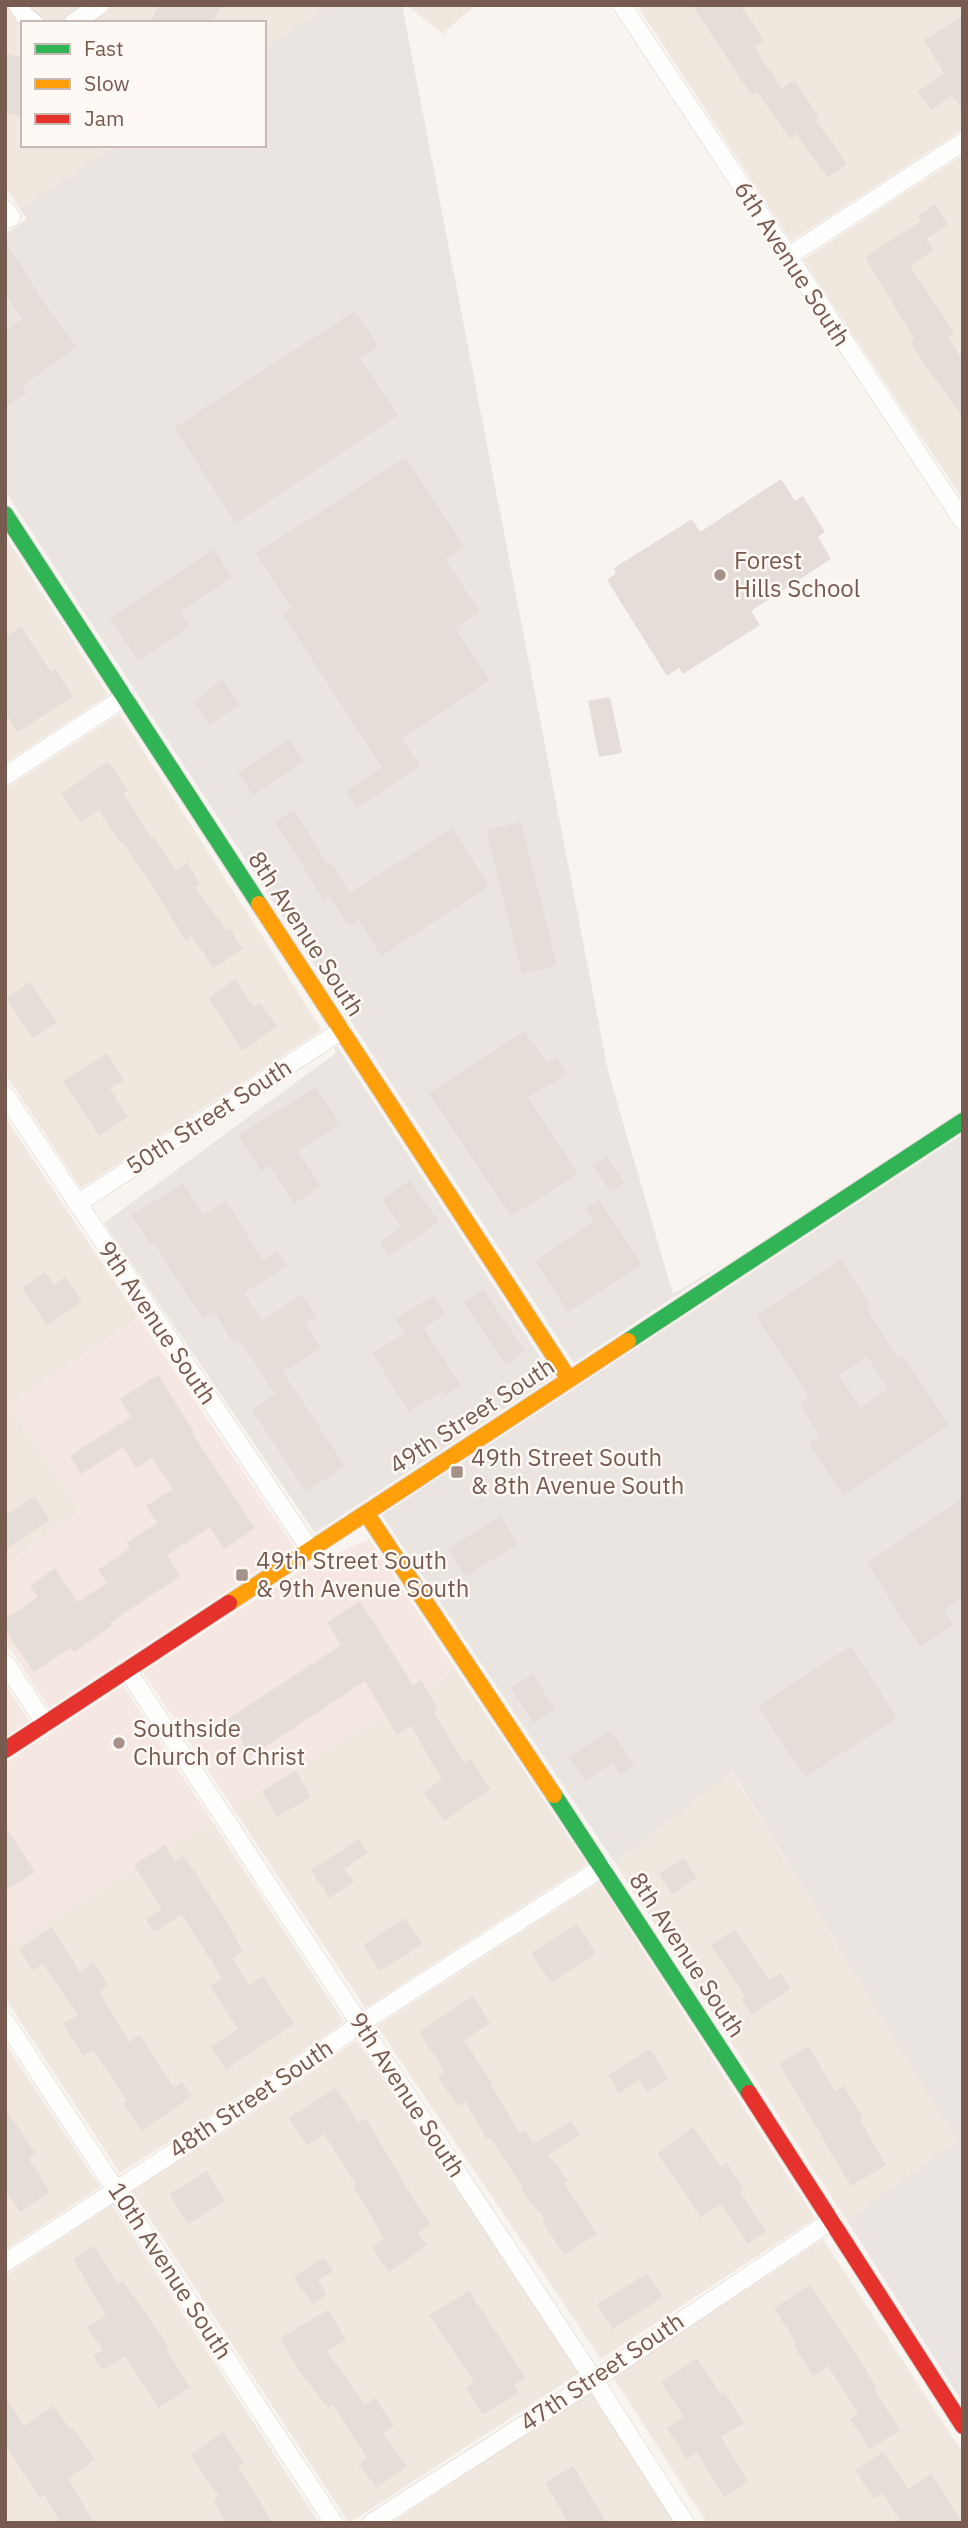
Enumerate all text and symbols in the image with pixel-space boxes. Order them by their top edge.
legend [21,21,266,147]
text: Fast [84,34,124,62]
text: Slow [84,69,130,97]
text: Jam [84,104,124,132]
street label: 6th Avenue South [727,175,858,352]
place label: Forest Hills School [734,544,860,604]
marker: Forest Hills School [712,567,728,583]
street label: 8th Avenue South [241,845,372,1022]
street label: 50th Street South [120,1051,297,1182]
street label: 9th Avenue South [91,1234,224,1411]
street label: 49th Street South [383,1350,560,1481]
place label: 49th Street South & 8th Avenue South [471,1441,684,1501]
marker: 49th Street South & 8th Avenue South [449,1464,465,1480]
place label: 49th Street South & 9th Avenue South [256,1544,469,1604]
marker: 49th Street South & 9th Avenue South [234,1567,250,1583]
place label: Southside Church of Christ [133,1712,305,1772]
marker: Southside Church of Christ [111,1735,127,1751]
street label: 8th Avenue South [622,1866,753,2043]
street label: 9th Avenue South [342,2006,473,2183]
street label: 48th Street South [162,2031,339,2165]
street label: 10th Avenue South [101,2176,240,2365]
street label: 47th Street South [513,2304,690,2438]

